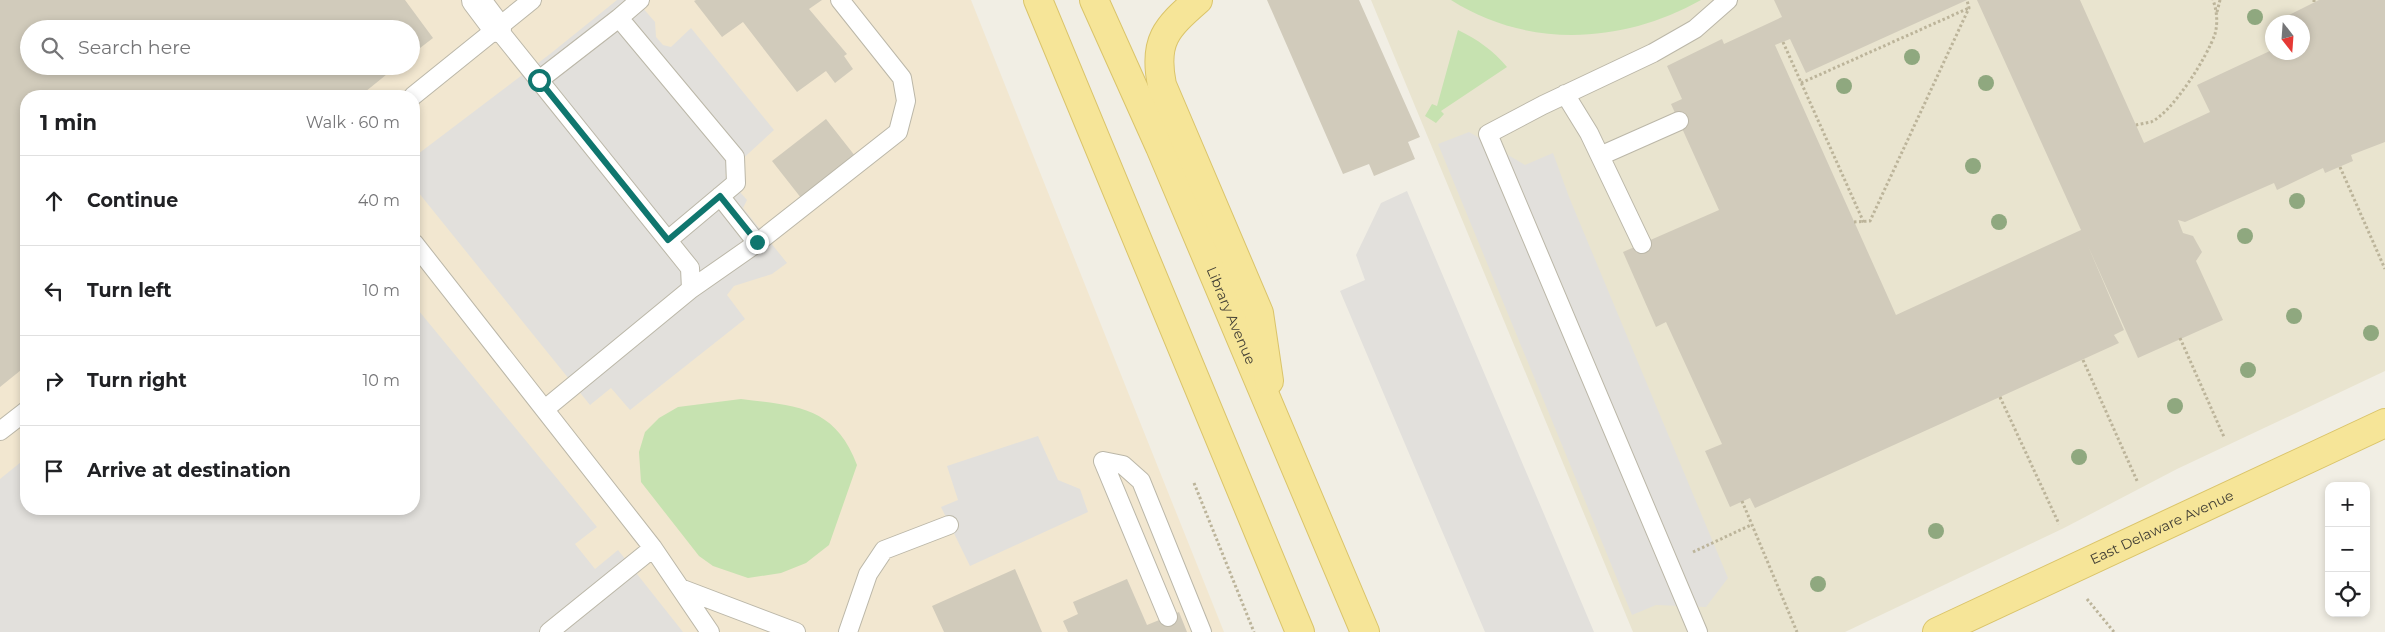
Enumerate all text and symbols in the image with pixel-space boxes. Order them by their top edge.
north arrow [2265,15,2310,60]
search box [20,20,420,75]
icon: search [38,34,66,62]
text: Search here [78,36,191,59]
route start [528,69,551,92]
text: 1 min [40,110,97,135]
text: Walk · 60 m [306,113,400,132]
icon: ahead [40,187,68,215]
text: Continue [87,189,178,212]
text: 40 m [358,191,400,210]
route end [746,231,769,254]
street label: Library Avenue [1203,264,1260,367]
icon: left [40,277,68,305]
text: Turn left [87,279,172,302]
text: 10 m [362,281,400,300]
icon: right [40,367,68,395]
text: Turn right [87,369,187,392]
text: 10 m [362,371,400,390]
icon: arrive [40,457,68,485]
text: Arrive at destination [87,459,291,482]
map controls [2325,482,2370,617]
button: + [2325,482,2370,527]
street label: East Delaware Avenue [2087,486,2236,568]
button: − [2325,527,2370,572]
button: locate [2325,572,2370,617]

